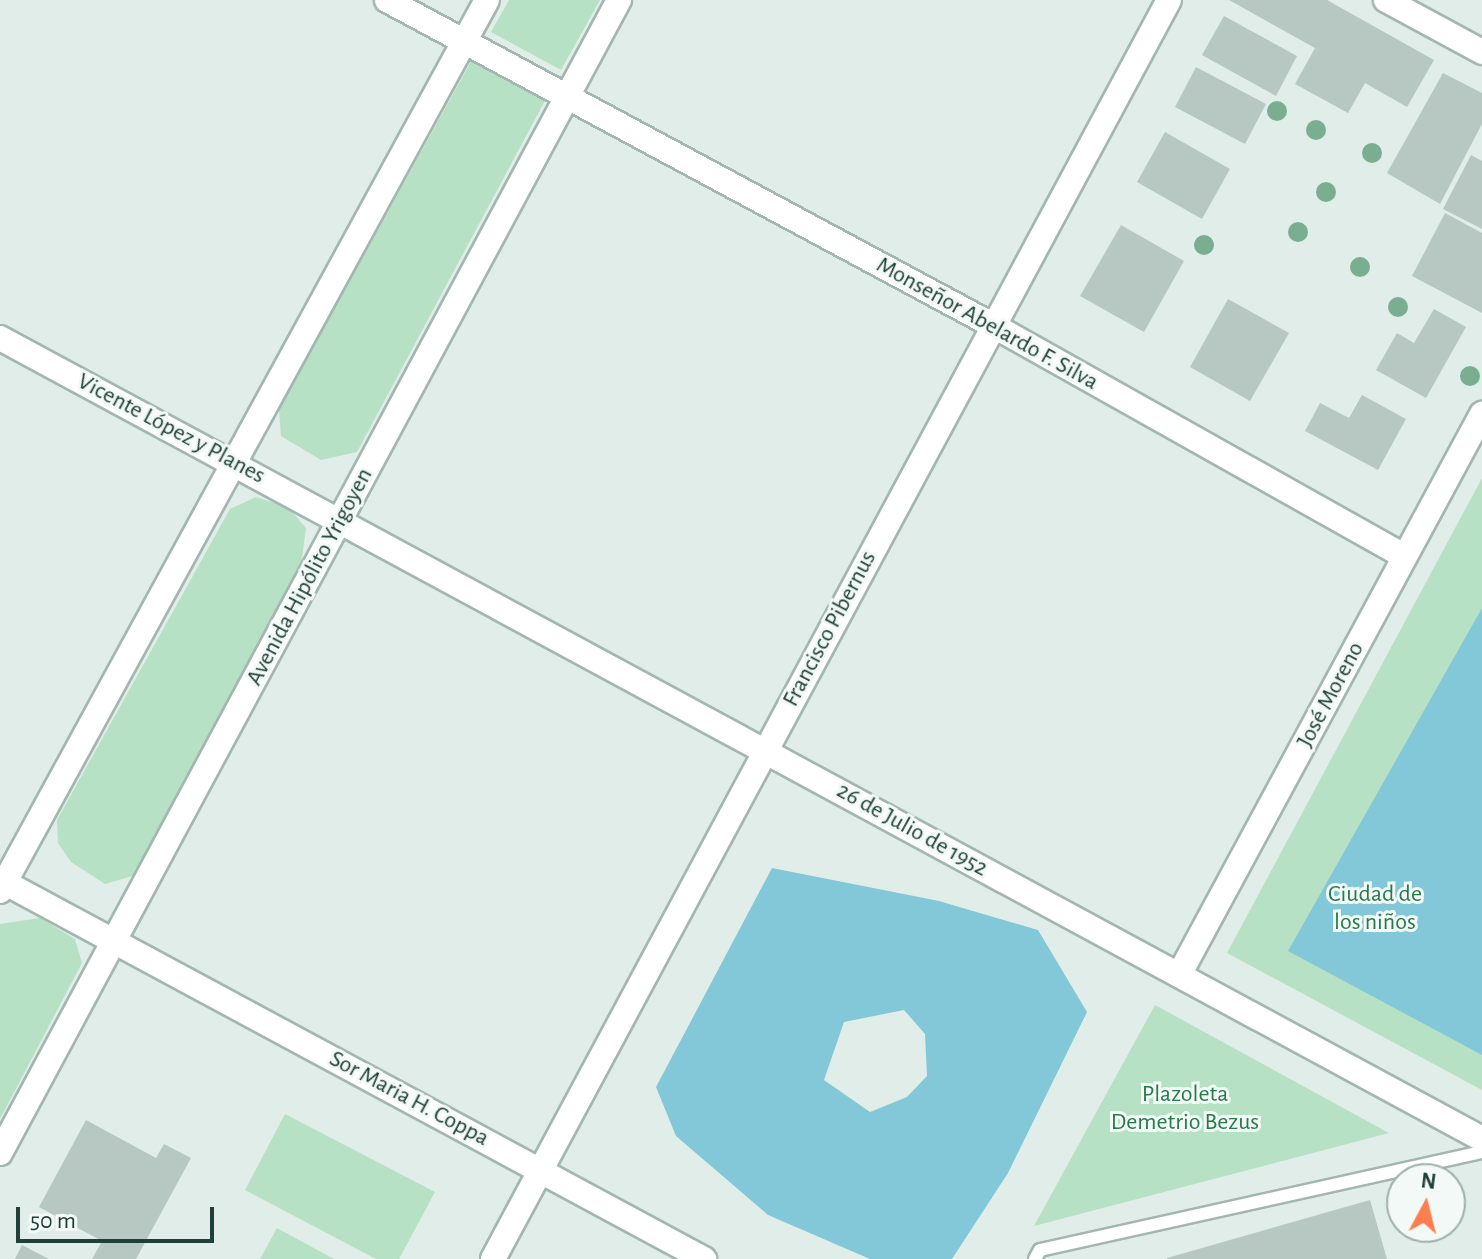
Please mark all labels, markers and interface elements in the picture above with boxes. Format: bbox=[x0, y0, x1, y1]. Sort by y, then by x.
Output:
street label: Monseñor Abelardo F. Silva bbox=[871, 251, 1103, 397]
street label: Vicente López y Planes bbox=[72, 367, 270, 491]
street label: Avenida Hipólito Yrigoyen bbox=[240, 463, 380, 691]
street label: Francisco Pibernus bbox=[777, 546, 883, 712]
street label: José Moreno bbox=[1291, 637, 1371, 753]
street label: 26 de Julio de 1952 bbox=[831, 777, 993, 883]
park label: Ciudad de los niños bbox=[1328, 881, 1422, 937]
street label: Sor Maria H. Coppa bbox=[324, 1045, 494, 1153]
park label: Plazoleta Demetrio Bezus bbox=[1111, 1081, 1259, 1137]
north arrow bbox=[1386, 1163, 1466, 1243]
text: N bbox=[1420, 1169, 1438, 1193]
scale bar bbox=[20, 1191, 218, 1241]
text: 50 m bbox=[30, 1209, 76, 1233]

